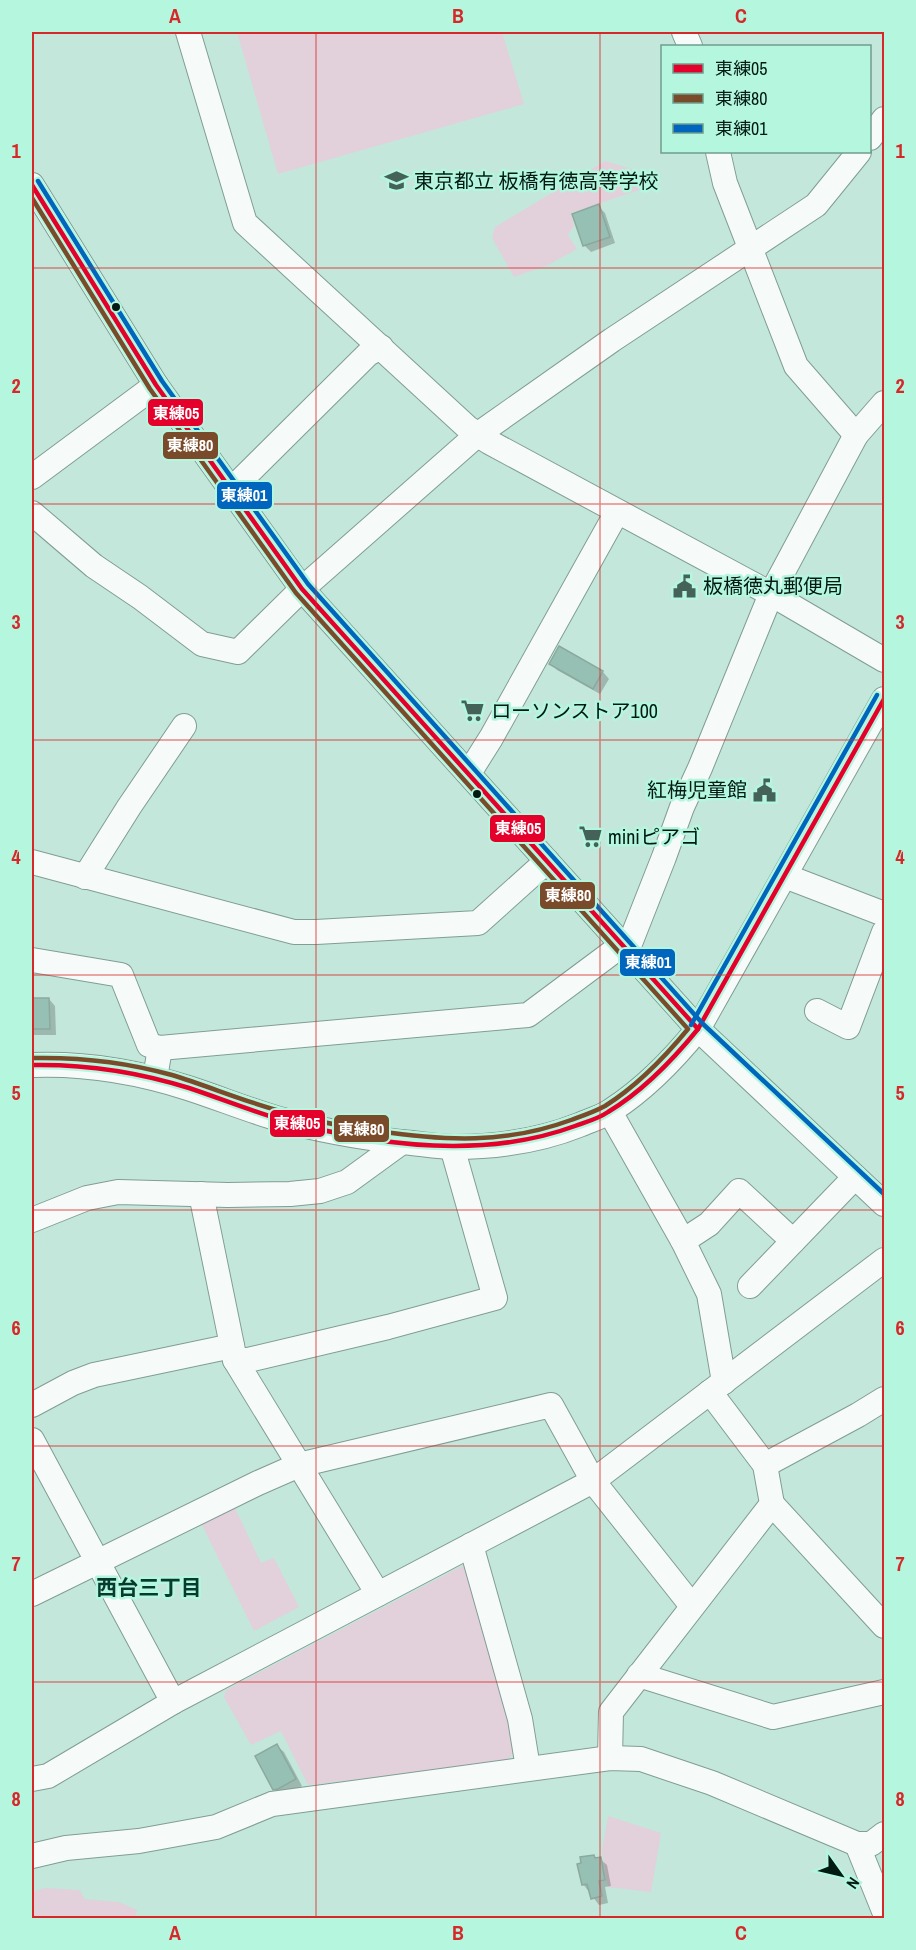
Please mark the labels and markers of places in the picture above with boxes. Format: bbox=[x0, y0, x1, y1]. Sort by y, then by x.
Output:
place label: 東京都立 板橋有徳高等学校 bbox=[414, 167, 659, 194]
school or university icon: 東京都立 板橋有徳高等学校 bbox=[383, 168, 409, 194]
unlabelled marker bbox=[110, 301, 122, 313]
place label: 板橋徳丸郵便局 bbox=[703, 572, 843, 599]
public building icon: 板橋徳丸郵便局 bbox=[672, 573, 698, 599]
place label: ローソンストア100 bbox=[491, 697, 658, 724]
supermarket icon: ローソンストア100 bbox=[460, 698, 486, 724]
place label: 紅梅児童館 bbox=[647, 776, 747, 803]
public building icon: 紅梅児童館 bbox=[752, 777, 778, 803]
unlabelled marker bbox=[471, 788, 483, 800]
place label: miniピアゴ bbox=[608, 823, 700, 850]
supermarket icon: miniピアゴ bbox=[577, 824, 603, 850]

